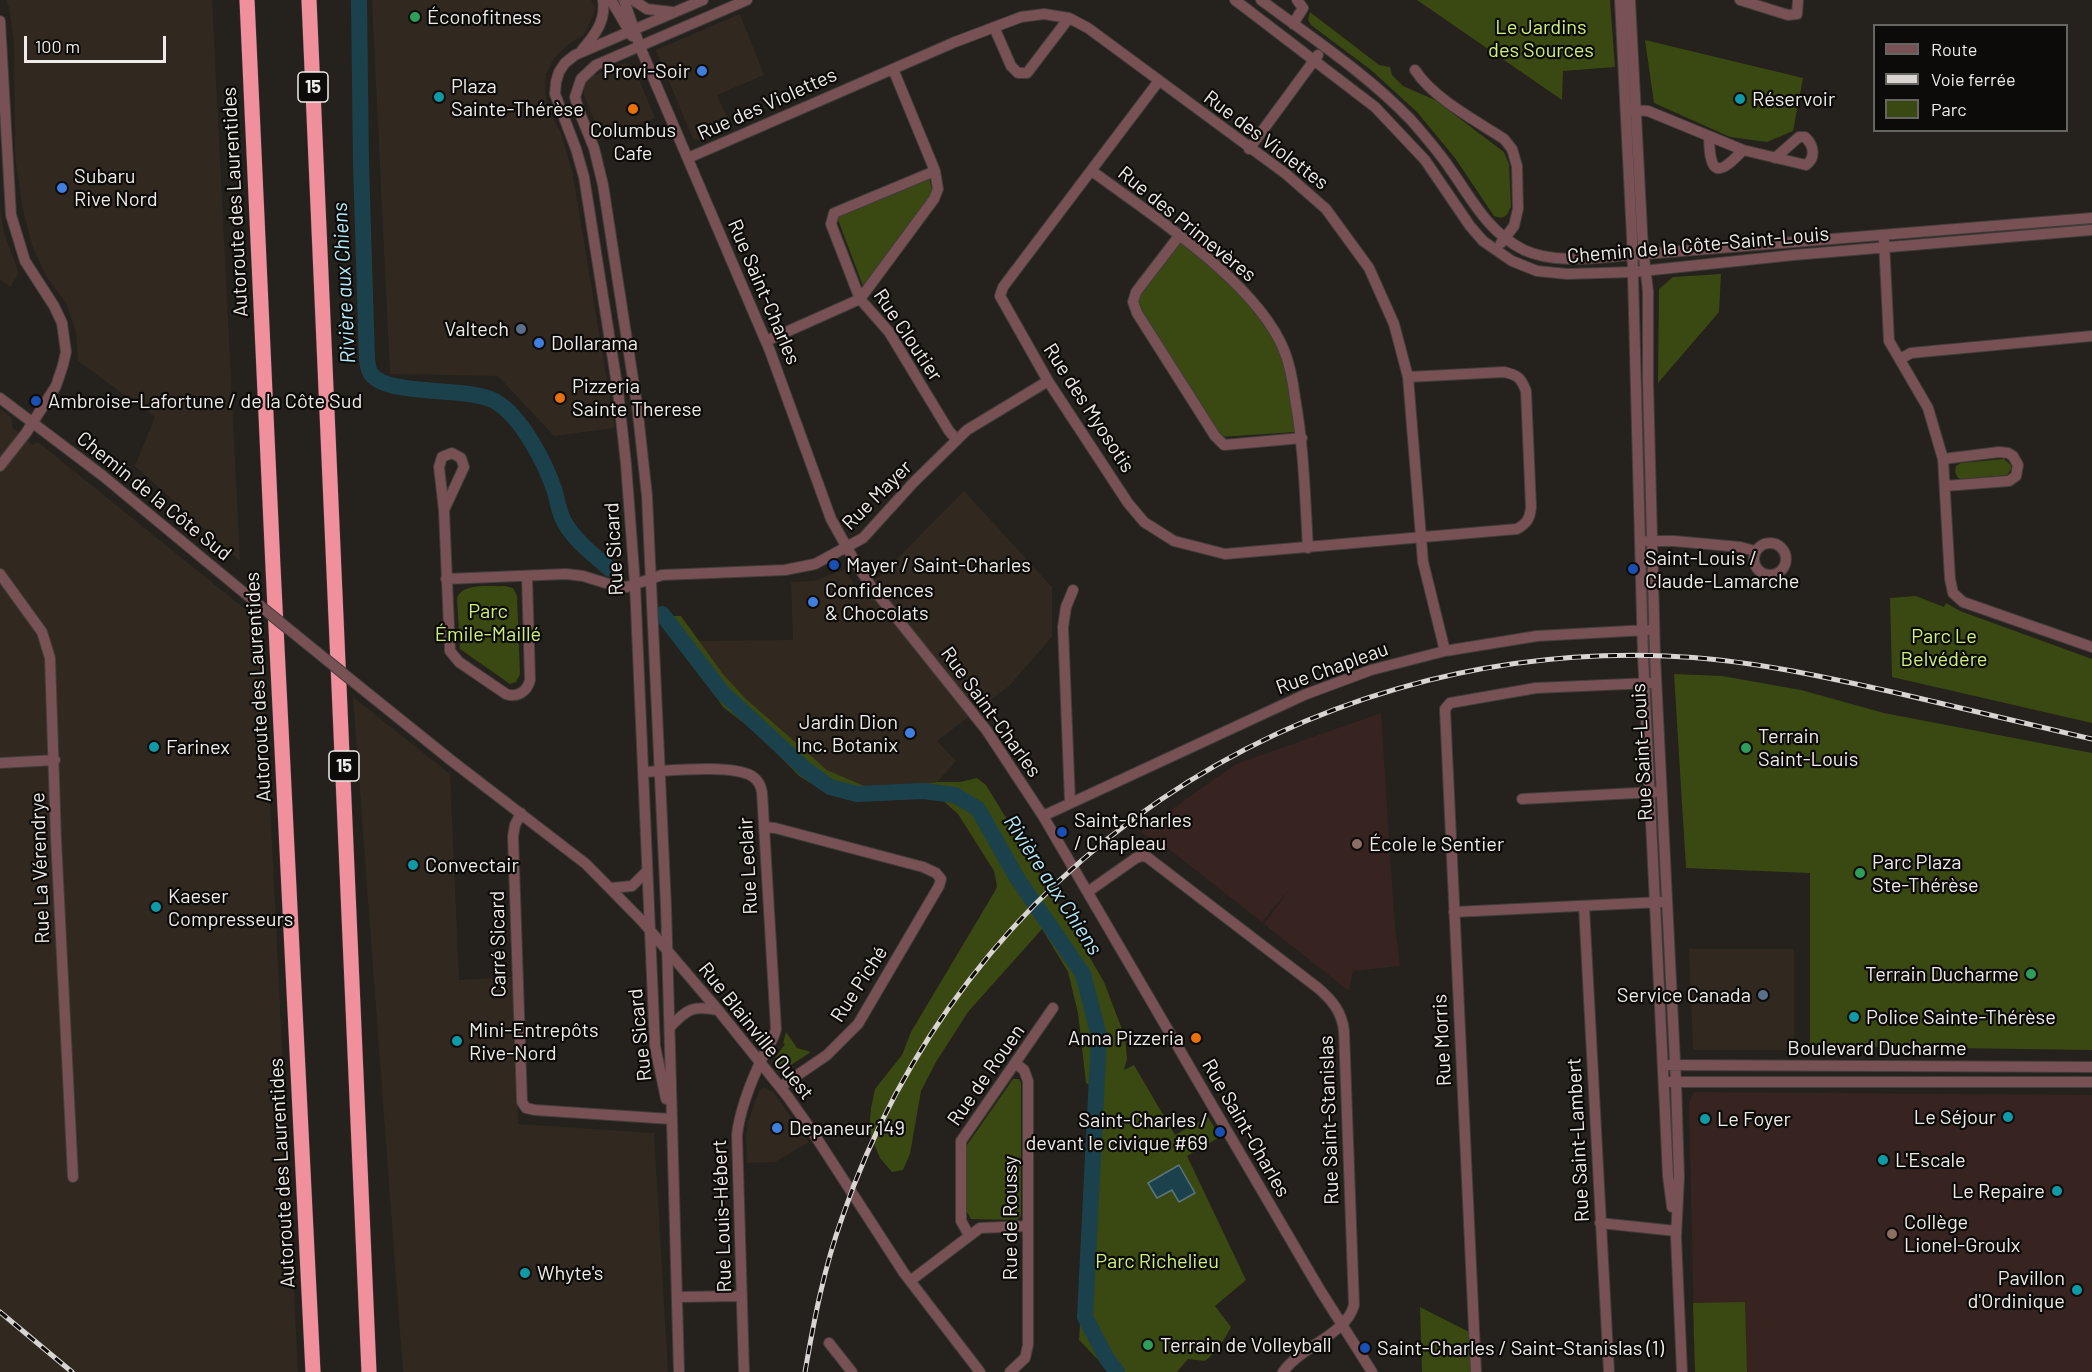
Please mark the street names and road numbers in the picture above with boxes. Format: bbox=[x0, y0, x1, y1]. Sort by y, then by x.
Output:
street label: Rue des Violettes bbox=[694, 63, 840, 145]
road number: 15 bbox=[298, 72, 328, 102]
street label: Rue des Violettes bbox=[1199, 85, 1333, 195]
street label: Autoroute des Laurentides bbox=[217, 86, 253, 318]
street label: Rue des Primevères bbox=[1113, 161, 1261, 287]
street label: Rue Saint-Charles bbox=[723, 216, 805, 368]
street label: Chemin de la Côte-Saint-Louis bbox=[1566, 222, 1830, 268]
street label: Rue Cloutier bbox=[868, 284, 948, 386]
street label: Rue des Myosotis bbox=[1038, 339, 1140, 477]
street label: Chemin de la Côte Sud bbox=[72, 426, 236, 566]
street label: Rue Mayer bbox=[837, 455, 917, 535]
street label: Rue Sicard bbox=[600, 502, 628, 596]
street label: Autoroute des Laurentides bbox=[240, 571, 276, 803]
street label: Rue Chapleau bbox=[1273, 637, 1391, 699]
street label: Rue Saint-Charles bbox=[936, 642, 1046, 782]
street label: Rue Saint-Louis bbox=[1626, 683, 1658, 821]
road number: 15 bbox=[329, 751, 359, 781]
street label: Rue La Vérendrye bbox=[25, 792, 55, 944]
street label: Rue Leclair bbox=[733, 817, 763, 915]
street label: Carré Sicard bbox=[485, 890, 511, 998]
street label: Rue Piché bbox=[825, 941, 893, 1027]
street label: Rue Blainville Ouest bbox=[693, 958, 819, 1104]
street label: Rue Sicard bbox=[623, 987, 657, 1083]
street label: Rue Morris bbox=[1428, 993, 1456, 1087]
street label: Rue de Rouen bbox=[942, 1020, 1030, 1130]
street label: Rue Saint-Stanislas bbox=[1314, 1035, 1344, 1205]
street label: Boulevard Ducharme bbox=[1787, 1036, 1967, 1060]
street label: Rue Saint-Charles bbox=[1197, 1055, 1295, 1201]
street label: Autoroute des Laurentides bbox=[264, 1057, 300, 1289]
street label: Rue Saint-Lambert bbox=[1562, 1057, 1594, 1223]
street label: Rue Louis-Hébert bbox=[707, 1139, 737, 1293]
street label: Rue de Roussy bbox=[998, 1156, 1022, 1280]

